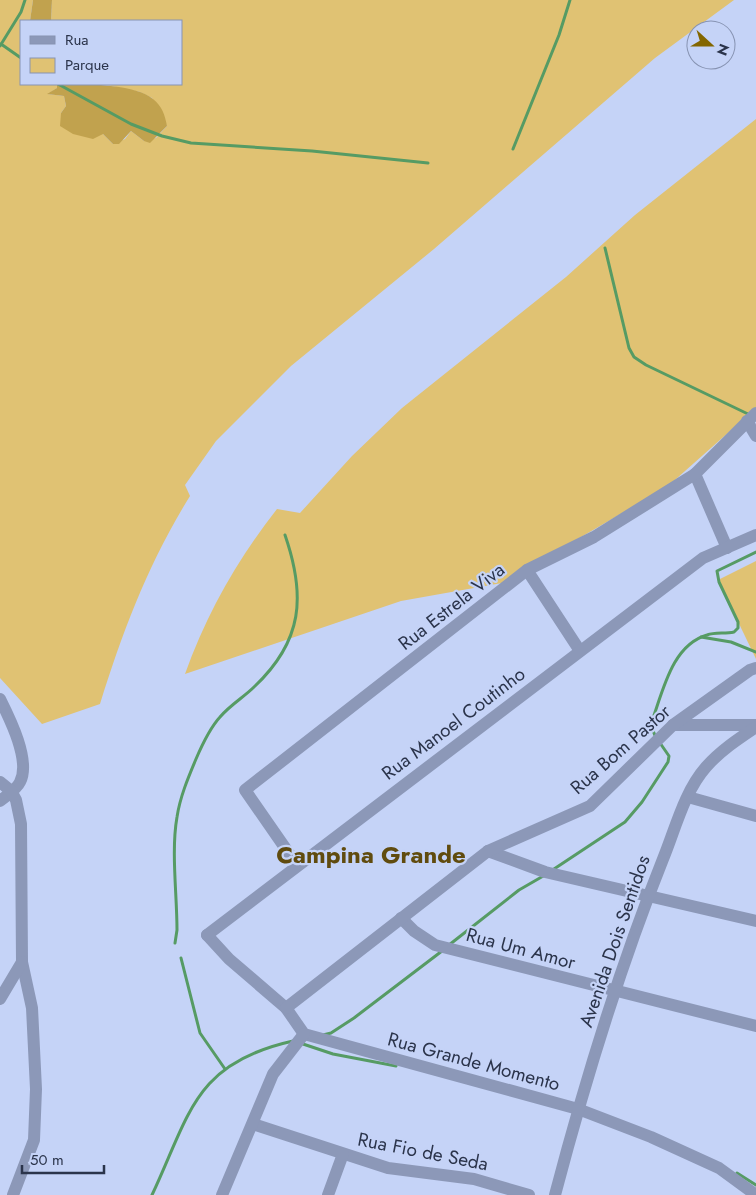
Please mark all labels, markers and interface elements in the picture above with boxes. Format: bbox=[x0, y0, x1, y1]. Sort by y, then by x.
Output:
legend bbox=[20, 20, 182, 85]
north arrow bbox=[686, 20, 736, 70]
text: Rua bbox=[65, 29, 89, 51]
text: N bbox=[712, 41, 734, 58]
text: Parque bbox=[65, 54, 109, 76]
street label: Rua Estrela Viva bbox=[392, 556, 510, 657]
street label: Rua Manoel Coutinho bbox=[376, 660, 531, 786]
street label: Rua Bom Pastor bbox=[564, 698, 677, 801]
district label: Campina Grande bbox=[276, 837, 466, 872]
street label: Avenida Dois Sentidos bbox=[572, 851, 657, 1031]
street label: Rua Um Amor bbox=[463, 921, 579, 976]
street label: Rua Grande Momento bbox=[385, 1025, 563, 1097]
street label: Rua Fio de Seda bbox=[355, 1126, 490, 1177]
scale bar bbox=[22, 1142, 105, 1174]
text: 50 m bbox=[30, 1149, 64, 1171]

